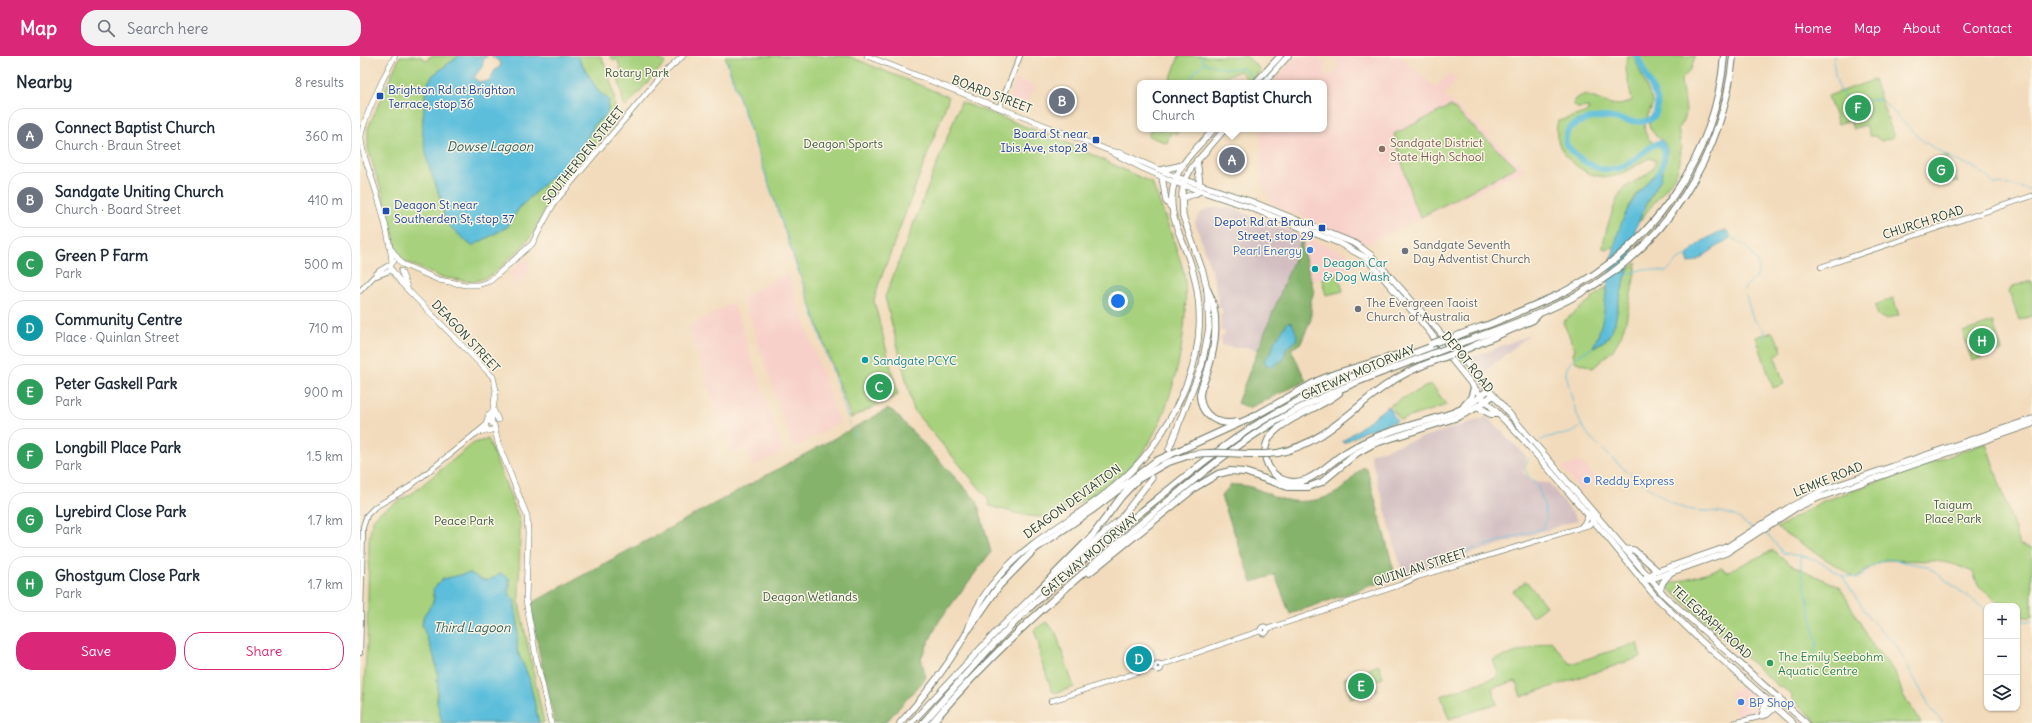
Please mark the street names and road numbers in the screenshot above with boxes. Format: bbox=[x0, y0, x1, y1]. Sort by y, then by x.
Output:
street label: BOARD STREET bbox=[950, 72, 1034, 116]
street label: SOUTHERDEN STREET bbox=[539, 103, 627, 207]
street label: CHURCH ROAD bbox=[1880, 202, 1966, 242]
street label: DEAGON STREET bbox=[429, 297, 503, 375]
street label: DEPOT ROAD bbox=[1439, 329, 1497, 395]
street label: GATEWAY MOTORWAY bbox=[1299, 341, 1418, 403]
street label: LEMKE ROAD bbox=[1791, 458, 1865, 500]
street label: DEAGON DEVIATION bbox=[1020, 461, 1124, 541]
street label: GATEWAY MOTORWAY bbox=[1037, 510, 1141, 600]
street label: QUINLAN STREET bbox=[1372, 545, 1468, 589]
street label: TELEGRAPH ROAD bbox=[1669, 582, 1755, 662]

